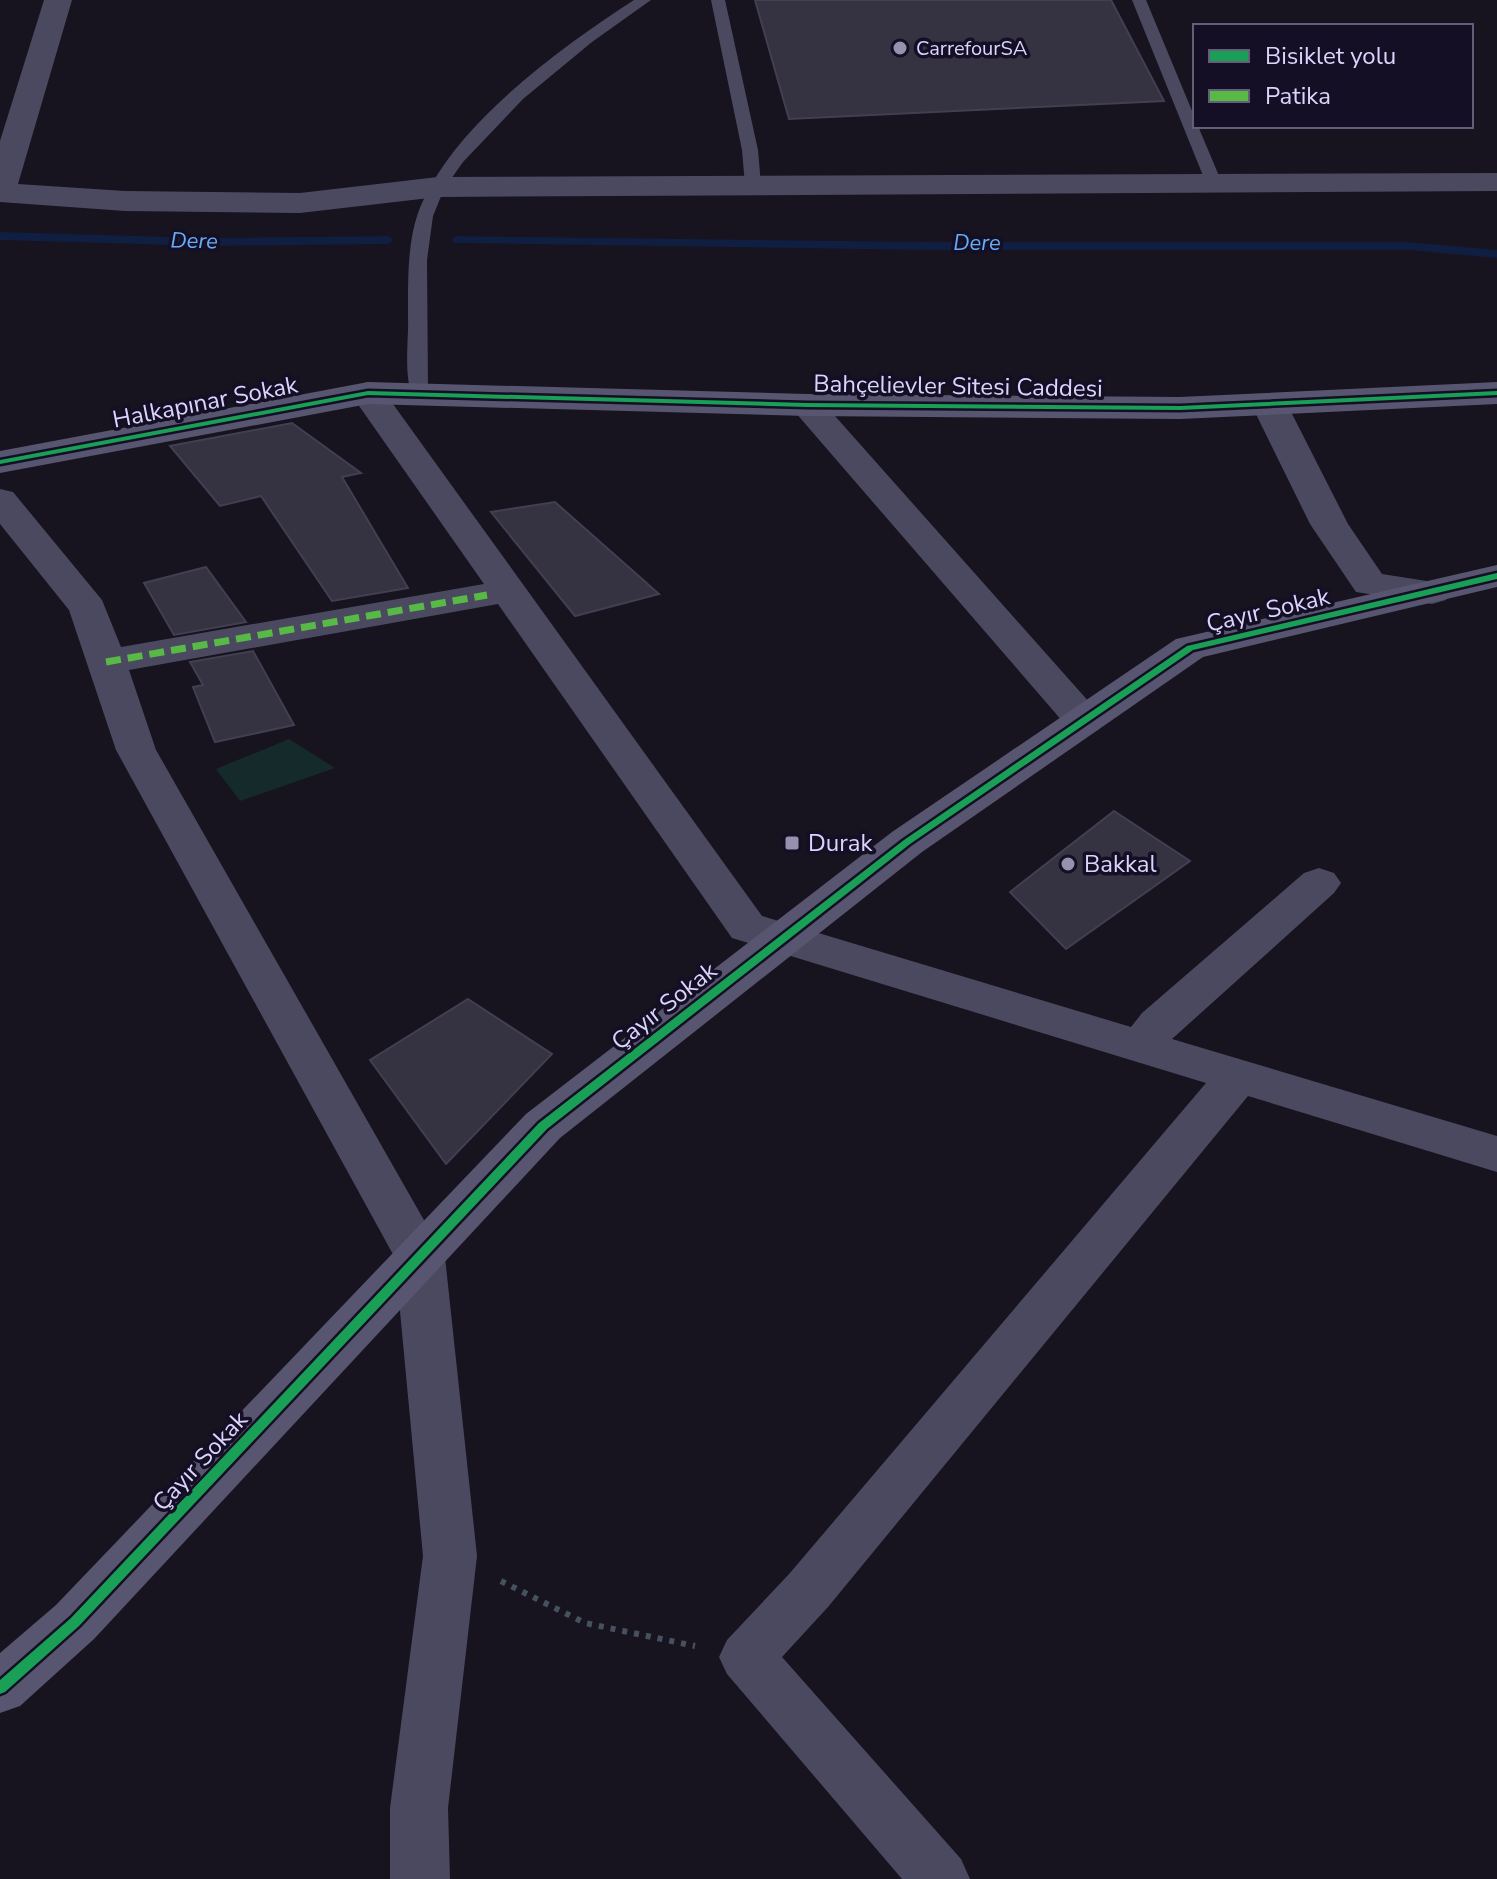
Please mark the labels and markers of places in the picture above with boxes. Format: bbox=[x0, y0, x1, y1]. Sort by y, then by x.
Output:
place label: CarrefourSA bbox=[916, 35, 1028, 62]
marker: CarrefourSA bbox=[891, 39, 909, 57]
place label: Durak bbox=[808, 827, 873, 859]
marker: Durak bbox=[783, 834, 801, 852]
place label: Bakkal bbox=[1084, 848, 1157, 880]
marker: Bakkal bbox=[1059, 855, 1077, 873]

